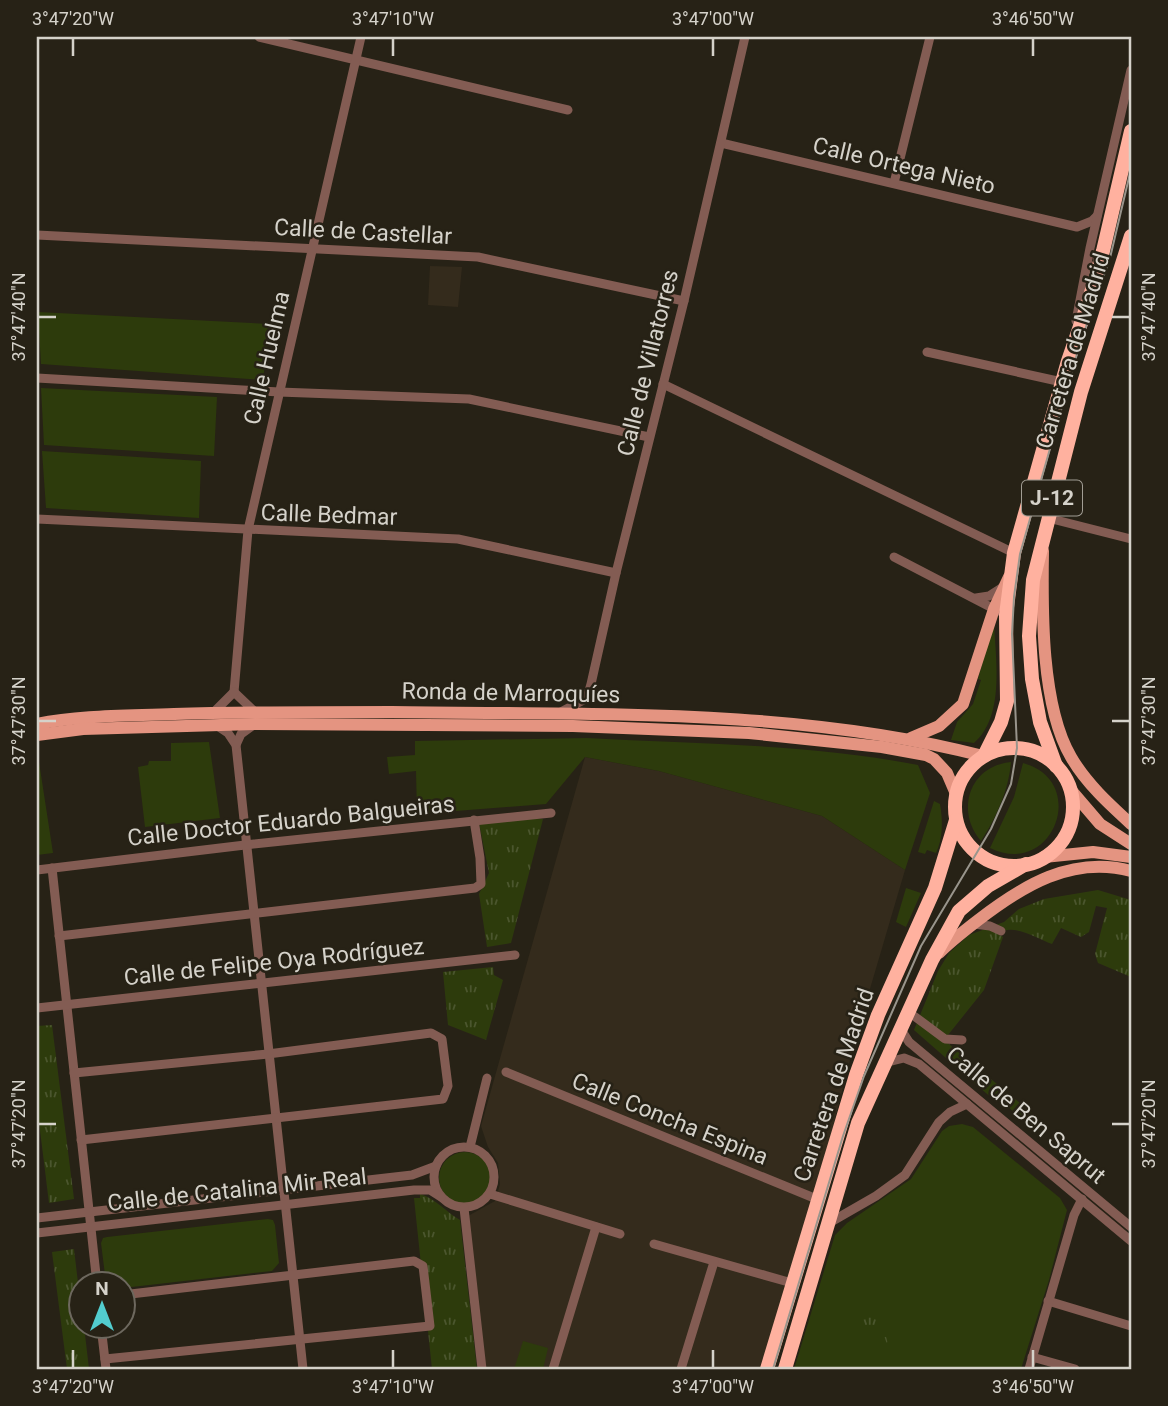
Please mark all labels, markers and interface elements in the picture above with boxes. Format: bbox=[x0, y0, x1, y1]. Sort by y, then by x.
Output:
text: 3°47'20"W bbox=[32, 8, 114, 29]
text: 3°47'10"W bbox=[352, 8, 434, 29]
text: 3°47'00"W bbox=[672, 8, 754, 29]
text: 3°46'50"W bbox=[992, 8, 1074, 29]
street label: Calle Ortega Nieto bbox=[810, 132, 998, 200]
street label: Calle de Castellar bbox=[273, 214, 453, 250]
street label: Carretera de Madrid bbox=[1030, 250, 1116, 452]
street label: Calle de Villatorres bbox=[612, 267, 684, 459]
text: 37°47'40"N bbox=[8, 272, 29, 362]
text: 37°47'40"N bbox=[1138, 272, 1159, 362]
street label: Calle Huelma bbox=[239, 289, 295, 427]
road number: J-12 bbox=[1022, 480, 1082, 516]
street label: Calle Bedmar bbox=[260, 499, 398, 531]
text: 37°47'30"N bbox=[8, 676, 29, 766]
text: 37°47'30"N bbox=[1138, 676, 1159, 766]
street label: Ronda de Marroquíes bbox=[401, 678, 621, 708]
street label: Calle Doctor Eduardo Balgueiras bbox=[126, 790, 456, 852]
street label: Calle de Felipe Oya Rodríguez bbox=[123, 933, 425, 991]
street label: Carretera de Madrid bbox=[788, 985, 880, 1185]
street label: Calle de Ben Saprut bbox=[941, 1041, 1111, 1189]
street label: Calle Concha Espina bbox=[568, 1067, 772, 1171]
text: 37°47'20"N bbox=[8, 1079, 29, 1169]
text: 37°47'20"N bbox=[1138, 1079, 1159, 1169]
street label: Calle de Catalina Mir Real bbox=[106, 1163, 368, 1217]
north arrow bbox=[66, 1270, 136, 1340]
text: N bbox=[95, 1277, 109, 1300]
text: 3°47'20"W bbox=[32, 1376, 114, 1397]
text: 3°47'10"W bbox=[352, 1376, 434, 1397]
text: 3°47'00"W bbox=[672, 1376, 754, 1397]
text: 3°46'50"W bbox=[992, 1376, 1074, 1397]

